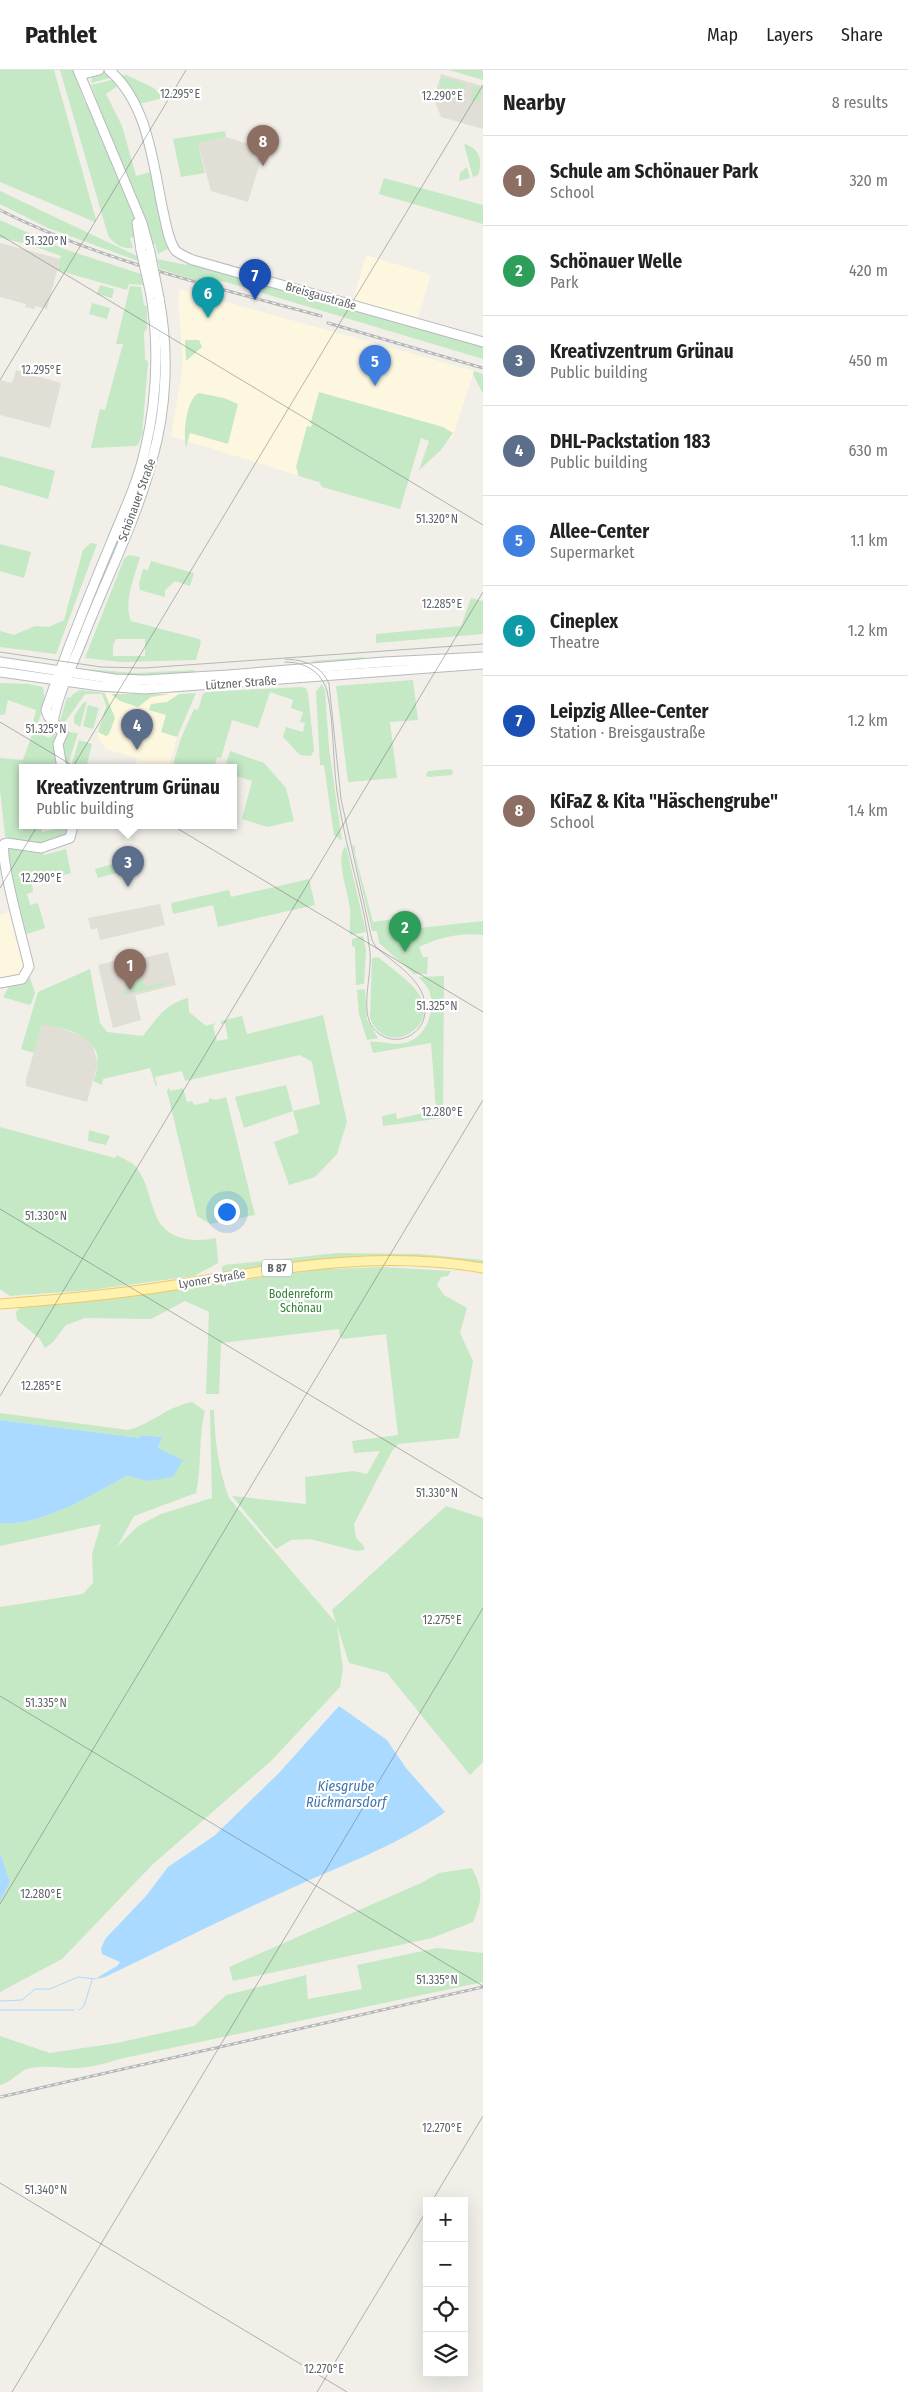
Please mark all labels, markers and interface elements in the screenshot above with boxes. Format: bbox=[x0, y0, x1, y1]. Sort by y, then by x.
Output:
text: Pathlet bbox=[25, 21, 97, 49]
text: Map bbox=[707, 24, 738, 46]
text: Layers bbox=[766, 24, 813, 46]
text: Share bbox=[841, 24, 883, 46]
text: 12.295°E bbox=[160, 87, 200, 101]
text: 12.290°E bbox=[421, 89, 463, 103]
text: Nearby bbox=[503, 90, 565, 116]
text: 8 results bbox=[832, 93, 888, 112]
pin: 8 bbox=[247, 125, 279, 166]
text: Schule am Schönauer Park bbox=[550, 160, 758, 183]
text: 1 bbox=[516, 171, 522, 190]
text: 320 m bbox=[849, 171, 888, 190]
text: School bbox=[550, 183, 594, 202]
text: 51.320°N bbox=[25, 234, 67, 248]
text: Schönauer Welle bbox=[550, 250, 682, 273]
pin: 7 bbox=[239, 259, 271, 300]
text: 2 bbox=[515, 261, 523, 280]
text: 420 m bbox=[849, 261, 888, 280]
text: Park bbox=[550, 273, 578, 292]
pin: 6 bbox=[192, 277, 224, 318]
street label: Breisgaustraße bbox=[284, 279, 358, 313]
text: Kreativzentrum Grünau bbox=[550, 340, 734, 363]
pin: 5 bbox=[359, 345, 391, 386]
text: 3 bbox=[515, 351, 523, 370]
text: 450 m bbox=[849, 351, 888, 370]
text: 12.295°E bbox=[21, 363, 61, 377]
text: Public building bbox=[550, 363, 647, 382]
text: DHL-Packstation 183 bbox=[550, 430, 711, 453]
text: 4 bbox=[515, 441, 523, 460]
text: 630 m bbox=[849, 441, 888, 460]
text: Public building bbox=[550, 453, 647, 472]
street label: Schönauer Straße bbox=[116, 457, 158, 543]
text: 51.320°N bbox=[416, 512, 458, 526]
text: Allee-Center bbox=[550, 520, 649, 543]
text: 5 bbox=[515, 531, 523, 550]
text: 1.1 km bbox=[850, 531, 888, 550]
text: Supermarket bbox=[550, 543, 634, 562]
text: 12.285°E bbox=[422, 597, 463, 611]
text: Cineplex bbox=[550, 610, 618, 633]
text: 6 bbox=[515, 621, 523, 640]
text: 1.2 km bbox=[848, 621, 888, 640]
text: Theatre bbox=[550, 633, 600, 652]
street label: Lützner Straße bbox=[205, 674, 277, 692]
text: Leipzig Allee-Center bbox=[550, 700, 709, 723]
pin: 4 bbox=[121, 709, 153, 750]
text: 7 bbox=[516, 711, 522, 730]
text: 1.2 km bbox=[848, 711, 888, 730]
text: 51.325°N bbox=[25, 722, 67, 736]
text: Station · Breisgaustraße bbox=[550, 723, 705, 742]
popup bbox=[19, 764, 237, 829]
text: Kreativzentrum Grünau bbox=[36, 776, 220, 799]
text: KiFaZ & Kita "Häschengrube" bbox=[550, 790, 778, 813]
text: Public building bbox=[36, 799, 134, 818]
text: 8 bbox=[515, 801, 523, 820]
text: 1.4 km bbox=[848, 801, 888, 820]
text: School bbox=[550, 813, 594, 832]
pin: 3 bbox=[112, 846, 144, 887]
text: 12.290°E bbox=[20, 871, 62, 885]
pin: 2 bbox=[389, 911, 421, 952]
pin: 1 bbox=[114, 949, 146, 990]
text: 51.325°N bbox=[416, 999, 458, 1013]
text: 12.280°E bbox=[421, 1105, 463, 1119]
your location bbox=[214, 1199, 240, 1225]
text: 51.330°N bbox=[25, 1209, 67, 1223]
road number: B 87 bbox=[262, 1260, 292, 1276]
street label: Lyoner Straße bbox=[178, 1267, 246, 1291]
park label: Bodenreform Schönau bbox=[269, 1287, 333, 1315]
text: 12.285°E bbox=[21, 1379, 62, 1393]
text: 51.330°N bbox=[416, 1486, 458, 1500]
text: 12.275°E bbox=[422, 1613, 462, 1627]
text: 51.335°N bbox=[25, 1696, 67, 1710]
water label: Kiesgrube Rückmarsdorf bbox=[306, 1778, 388, 1811]
text: 12.280°E bbox=[20, 1887, 62, 1901]
text: 51.335°N bbox=[416, 1973, 458, 1987]
text: 12.270°E bbox=[422, 2121, 462, 2135]
text: 51.340°N bbox=[25, 2183, 67, 2197]
map controls bbox=[423, 2197, 468, 2377]
button: + bbox=[423, 2197, 468, 2242]
button: − bbox=[423, 2242, 468, 2287]
button: locate bbox=[423, 2287, 468, 2332]
button: layers bbox=[423, 2332, 468, 2377]
text: 12.270°E bbox=[304, 2362, 344, 2376]

